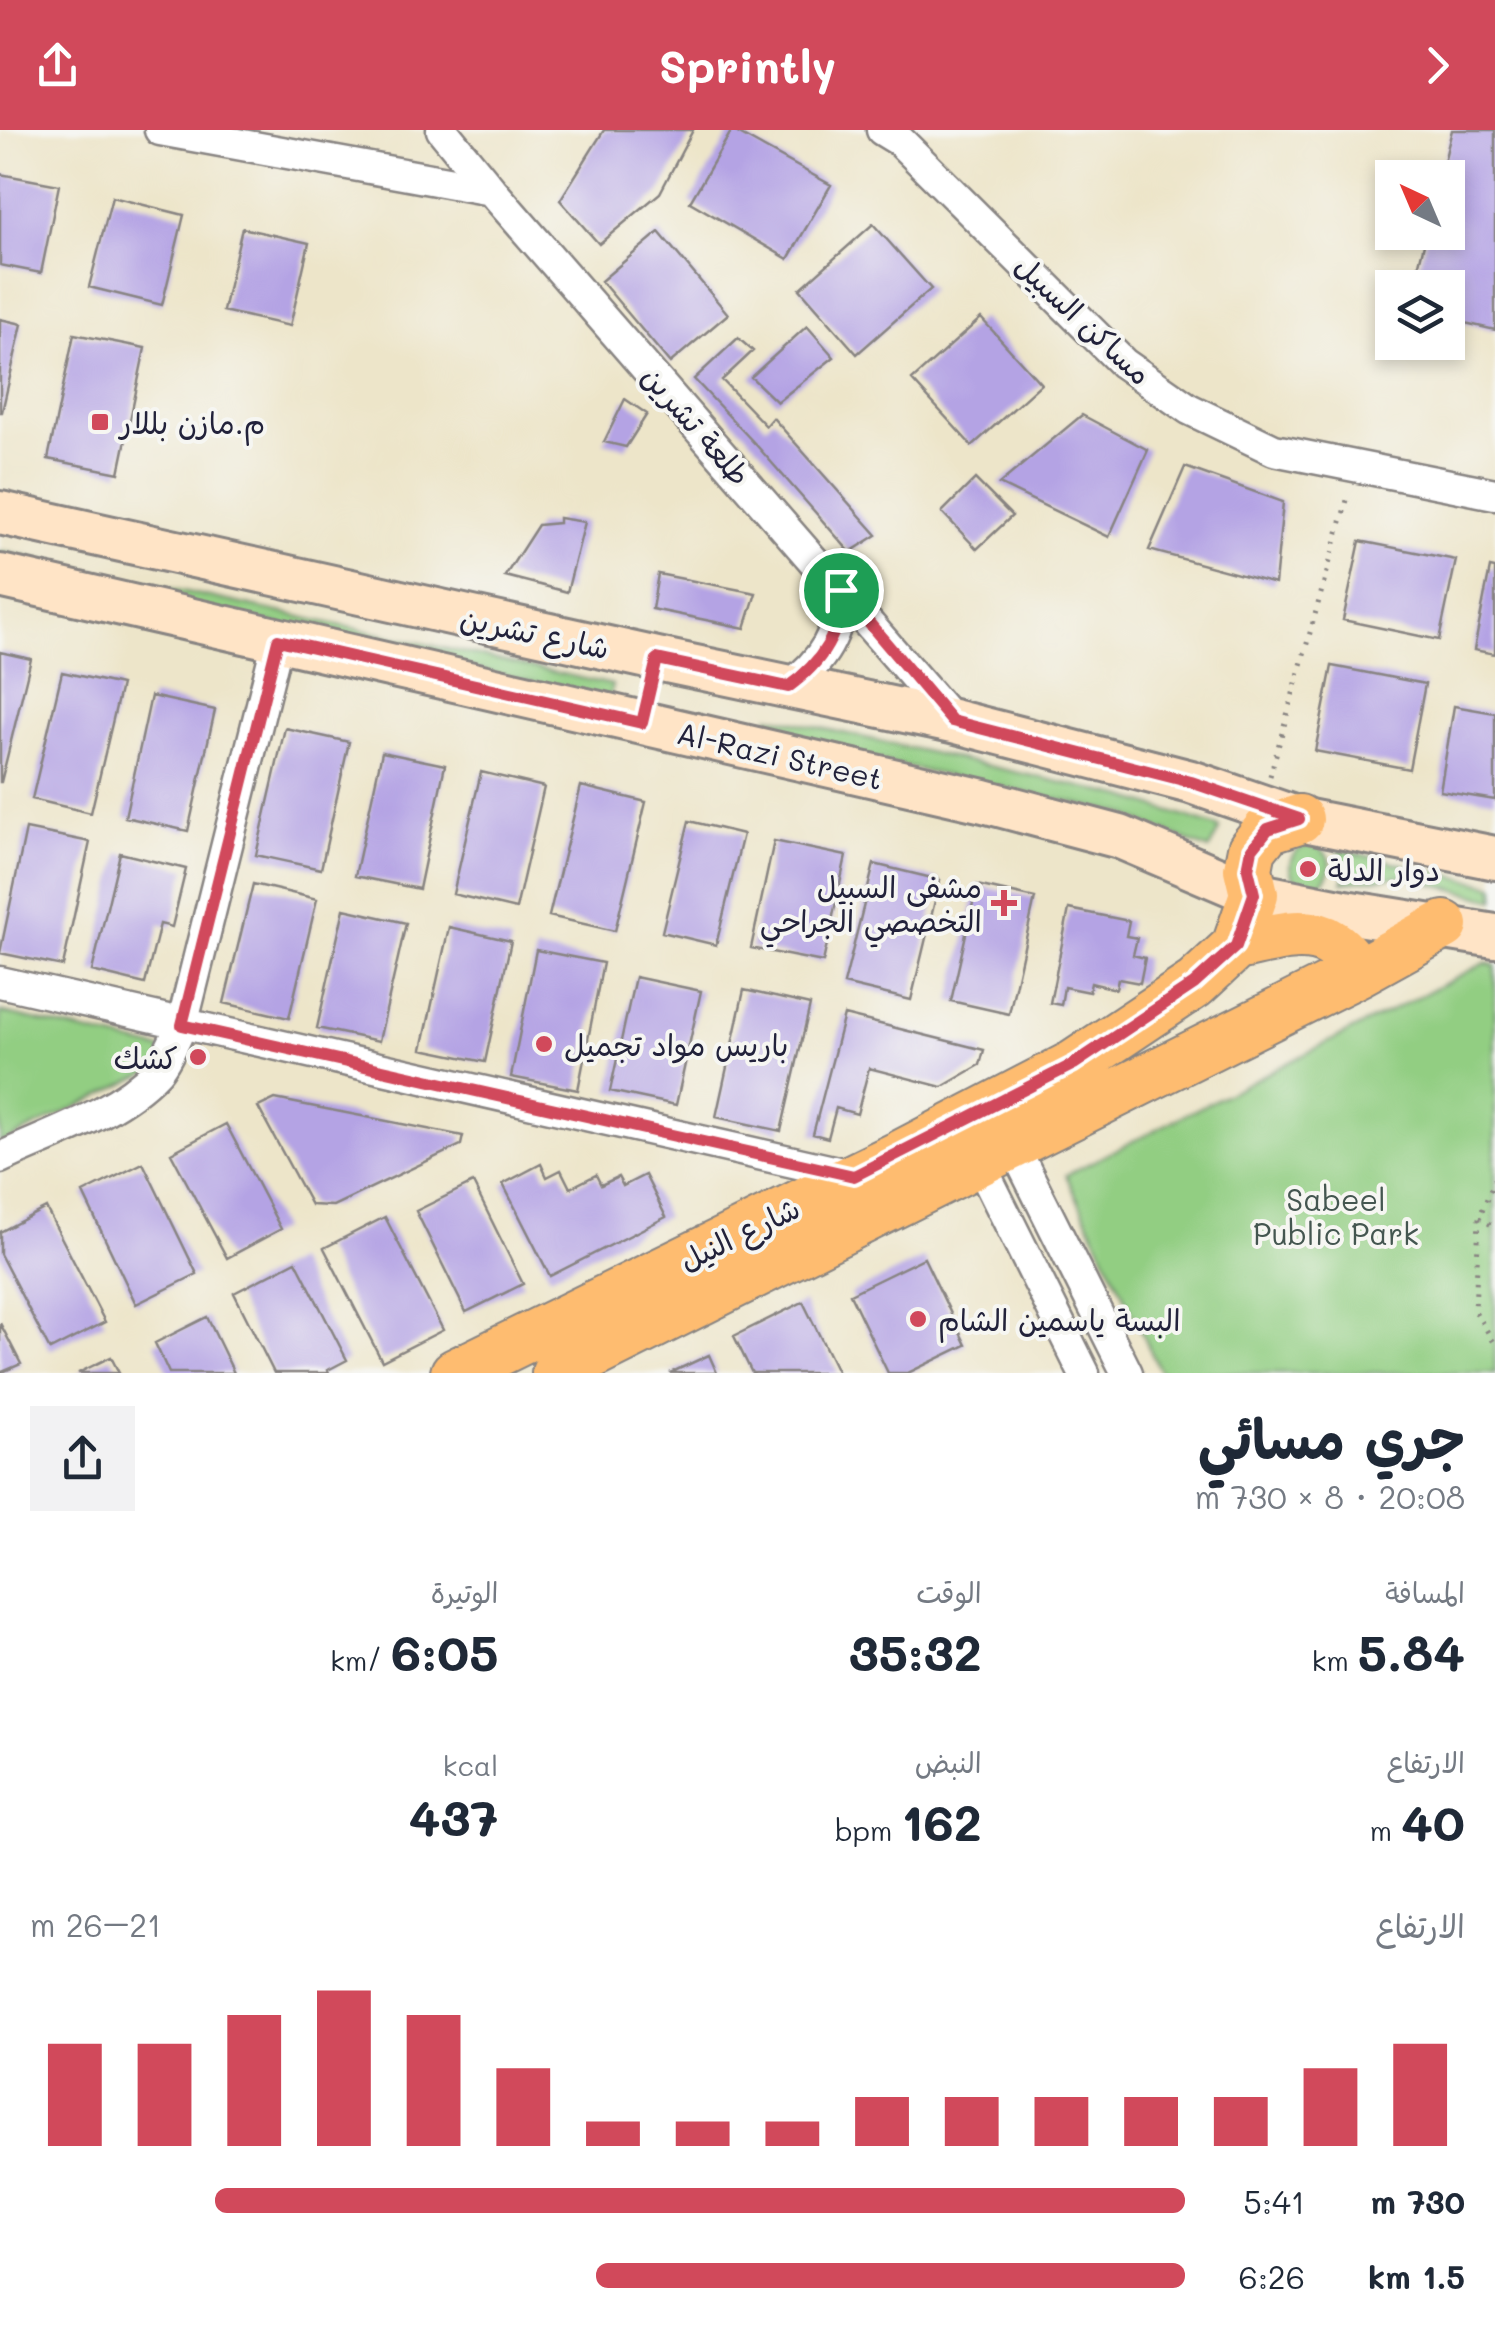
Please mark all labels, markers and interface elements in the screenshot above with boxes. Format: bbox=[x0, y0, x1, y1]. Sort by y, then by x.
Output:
text: Sprintly bbox=[659, 36, 836, 94]
icon: share bbox=[30, 38, 85, 93]
icon: forward bbox=[1410, 38, 1465, 93]
north arrow bbox=[1375, 160, 1465, 250]
map controls bbox=[1375, 160, 1465, 360]
street label: مساكن السبيل bbox=[1007, 245, 1161, 393]
button: layers bbox=[1375, 270, 1465, 360]
street label: طلعة تشرين bbox=[634, 357, 760, 493]
place label: م.مازن بللار bbox=[117, 402, 265, 446]
marker: م.مازن بللار bbox=[89, 411, 111, 433]
pin bbox=[799, 548, 884, 633]
icon: arrive bbox=[814, 563, 869, 618]
street label: شارع تشرين bbox=[456, 597, 613, 670]
street label: Al-Razi Street bbox=[673, 712, 887, 798]
place label: دوار الدلة bbox=[1328, 849, 1440, 889]
marker: دوار الدلة bbox=[1297, 858, 1319, 880]
place label: مشفى السبيل التخصصي الجراحي bbox=[760, 866, 982, 948]
marker: مشفى السبيل التخصصي الجراحي bbox=[991, 890, 1017, 916]
place label: باريس مواد تجميل bbox=[564, 1024, 788, 1064]
marker: باريس مواد تجميل bbox=[533, 1033, 555, 1055]
place label: كشك bbox=[114, 1037, 178, 1077]
marker: كشك bbox=[187, 1046, 209, 1068]
park label: Sabeel Public Park bbox=[1253, 1179, 1419, 1253]
street label: شارع النيل bbox=[672, 1187, 807, 1282]
place label: البسة ياسمين الشام bbox=[938, 1299, 1181, 1343]
marker: البسة ياسمين الشام bbox=[907, 1308, 929, 1330]
text: جري مسائي bbox=[1198, 1401, 1465, 1473]
button: share bbox=[30, 1406, 135, 1511]
text: 20:08 · 8 × 730 m bbox=[1195, 1475, 1465, 1517]
text: الوتيرة bbox=[431, 1574, 498, 1610]
text: الوقت bbox=[916, 1574, 982, 1610]
text: المسافة bbox=[1385, 1574, 1465, 1610]
text: 6:05 bbox=[391, 1618, 498, 1684]
text: 35:32 bbox=[849, 1618, 982, 1684]
text: 5.84 bbox=[1358, 1618, 1465, 1684]
text: /km bbox=[330, 1642, 391, 1678]
text: km bbox=[1312, 1642, 1358, 1678]
text: النبض bbox=[915, 1744, 982, 1780]
text: الارتفاع bbox=[1386, 1744, 1465, 1780]
text: kcal bbox=[443, 1747, 498, 1783]
text: 437 bbox=[409, 1783, 498, 1849]
text: 162 bbox=[901, 1788, 982, 1854]
text: 40 bbox=[1401, 1788, 1465, 1854]
text: bpm bbox=[835, 1812, 901, 1848]
text: m bbox=[1370, 1812, 1401, 1848]
text: 21–26 m bbox=[30, 1903, 161, 1945]
text: الارتفاع bbox=[1375, 1904, 1465, 1946]
text: 5:41 bbox=[1243, 2180, 1305, 2222]
text: 730 m bbox=[1370, 2180, 1465, 2222]
text: 6:26 bbox=[1239, 2255, 1305, 2297]
text: 1.5 km bbox=[1368, 2255, 1465, 2297]

